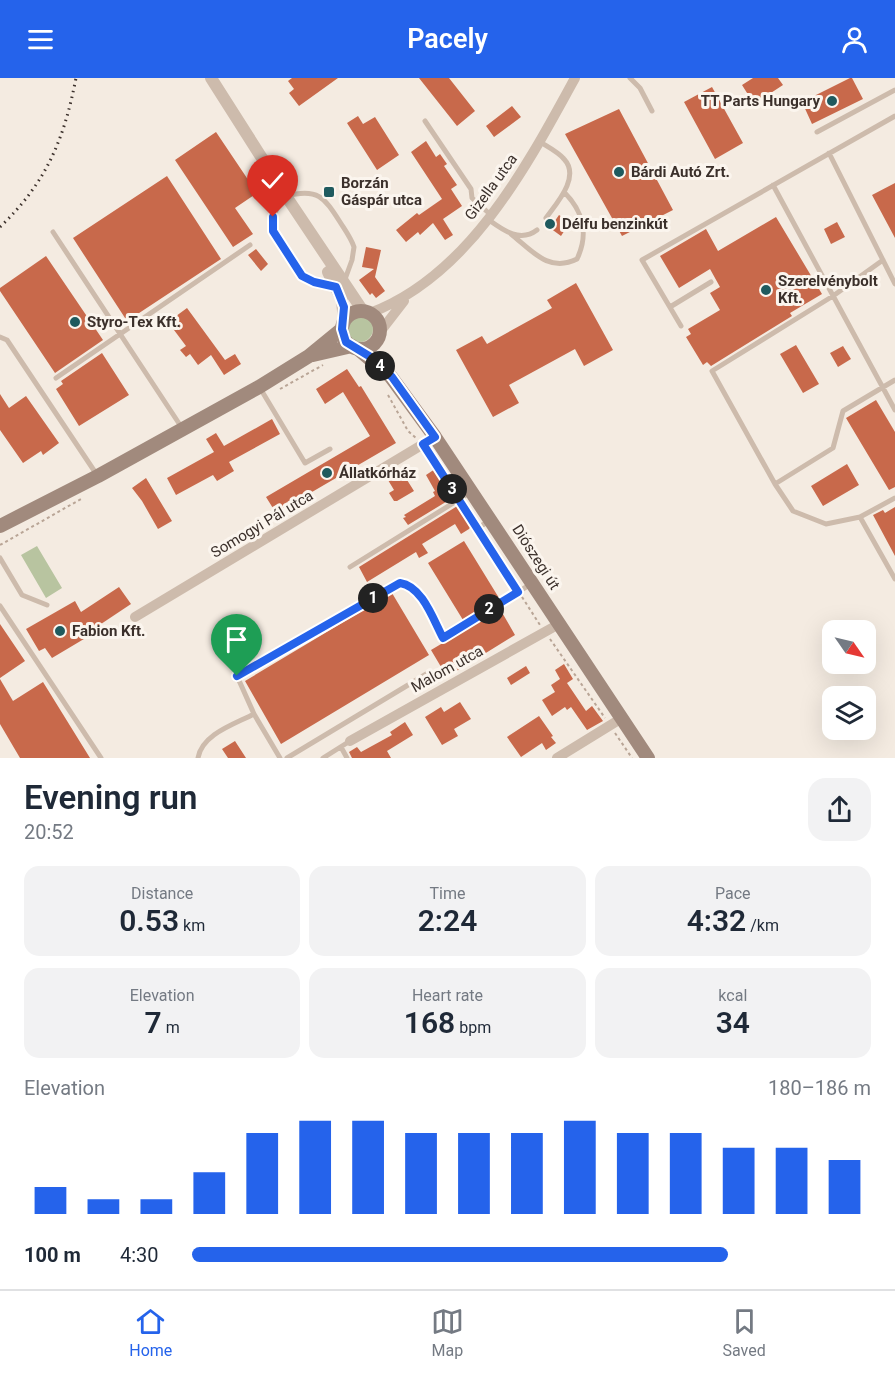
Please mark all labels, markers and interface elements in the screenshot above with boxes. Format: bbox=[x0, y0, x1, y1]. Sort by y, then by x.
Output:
icon: menu bbox=[24, 23, 57, 56]
text: Pacely bbox=[407, 23, 488, 55]
icon: person bbox=[838, 23, 871, 56]
place label: TT Parts Hungary bbox=[701, 92, 820, 110]
marker: TT Parts Hungary bbox=[825, 94, 839, 108]
street label: Gizella utca bbox=[461, 150, 521, 224]
pin bbox=[247, 155, 298, 217]
place label: Bárdi Autó Zrt. bbox=[631, 163, 730, 181]
icon: check bbox=[256, 164, 289, 197]
marker: Bárdi Autó Zrt. bbox=[612, 165, 626, 179]
place label: Borzán Gáspár utca bbox=[341, 174, 422, 209]
marker: Borzán Gáspár utca bbox=[322, 185, 336, 199]
place label: Délfu benzinkút bbox=[562, 215, 668, 233]
marker: Délfu benzinkút bbox=[543, 217, 557, 231]
place label: Szerelvénybolt Kft. bbox=[778, 272, 878, 307]
marker: Szerelvénybolt Kft. bbox=[759, 283, 773, 297]
place label: Styro-Tex Kft. bbox=[87, 313, 181, 331]
marker: Styro-Tex Kft. bbox=[68, 315, 82, 329]
pin: 4 bbox=[365, 351, 395, 381]
text: 4 bbox=[375, 356, 385, 375]
place label: Állatkórház bbox=[339, 464, 417, 482]
marker: Állatkórház bbox=[320, 466, 334, 480]
pin: 3 bbox=[437, 474, 467, 504]
text: 3 bbox=[447, 479, 457, 498]
street label: Somogyi Pál utca bbox=[208, 486, 316, 562]
street label: Diószegi út bbox=[508, 521, 564, 593]
pin: 1 bbox=[358, 583, 388, 613]
text: 1 bbox=[368, 588, 378, 607]
pin: 2 bbox=[474, 594, 504, 624]
text: 2 bbox=[484, 599, 494, 618]
pin bbox=[211, 614, 262, 676]
north arrow bbox=[822, 620, 876, 674]
map controls bbox=[822, 620, 876, 740]
place label: Fabion Kft. bbox=[72, 622, 145, 640]
icon: arrive bbox=[220, 623, 253, 656]
marker: Fabion Kft. bbox=[53, 624, 67, 638]
street label: Malom utca bbox=[408, 642, 486, 696]
button: layers bbox=[822, 686, 876, 740]
text: Evening run bbox=[24, 778, 197, 817]
button: share bbox=[808, 778, 871, 841]
text: 20:52 bbox=[24, 820, 74, 844]
text: Distance bbox=[131, 884, 193, 903]
text: Time bbox=[430, 884, 465, 903]
text: Pace bbox=[715, 884, 751, 903]
text: 0.53 bbox=[119, 903, 179, 938]
text: 2:24 bbox=[418, 903, 477, 938]
text: 4:32 bbox=[687, 903, 746, 938]
text: km bbox=[179, 916, 205, 935]
text: /km bbox=[746, 916, 779, 935]
text: Elevation bbox=[130, 986, 195, 1005]
text: Heart rate bbox=[412, 986, 483, 1005]
text: kcal bbox=[718, 986, 747, 1005]
text: 7 bbox=[145, 1005, 162, 1040]
text: 168 bbox=[404, 1005, 455, 1040]
text: 34 bbox=[716, 1005, 750, 1040]
text: m bbox=[162, 1018, 180, 1037]
text: bpm bbox=[455, 1018, 491, 1037]
text: Elevation bbox=[24, 1076, 105, 1100]
text: 180–186 m bbox=[768, 1076, 871, 1100]
text: 100 m bbox=[24, 1243, 81, 1267]
text: 4:30 bbox=[120, 1243, 159, 1267]
tab: Home bbox=[129, 1305, 172, 1360]
tab: Map bbox=[431, 1305, 464, 1360]
tab: Saved bbox=[722, 1305, 766, 1360]

